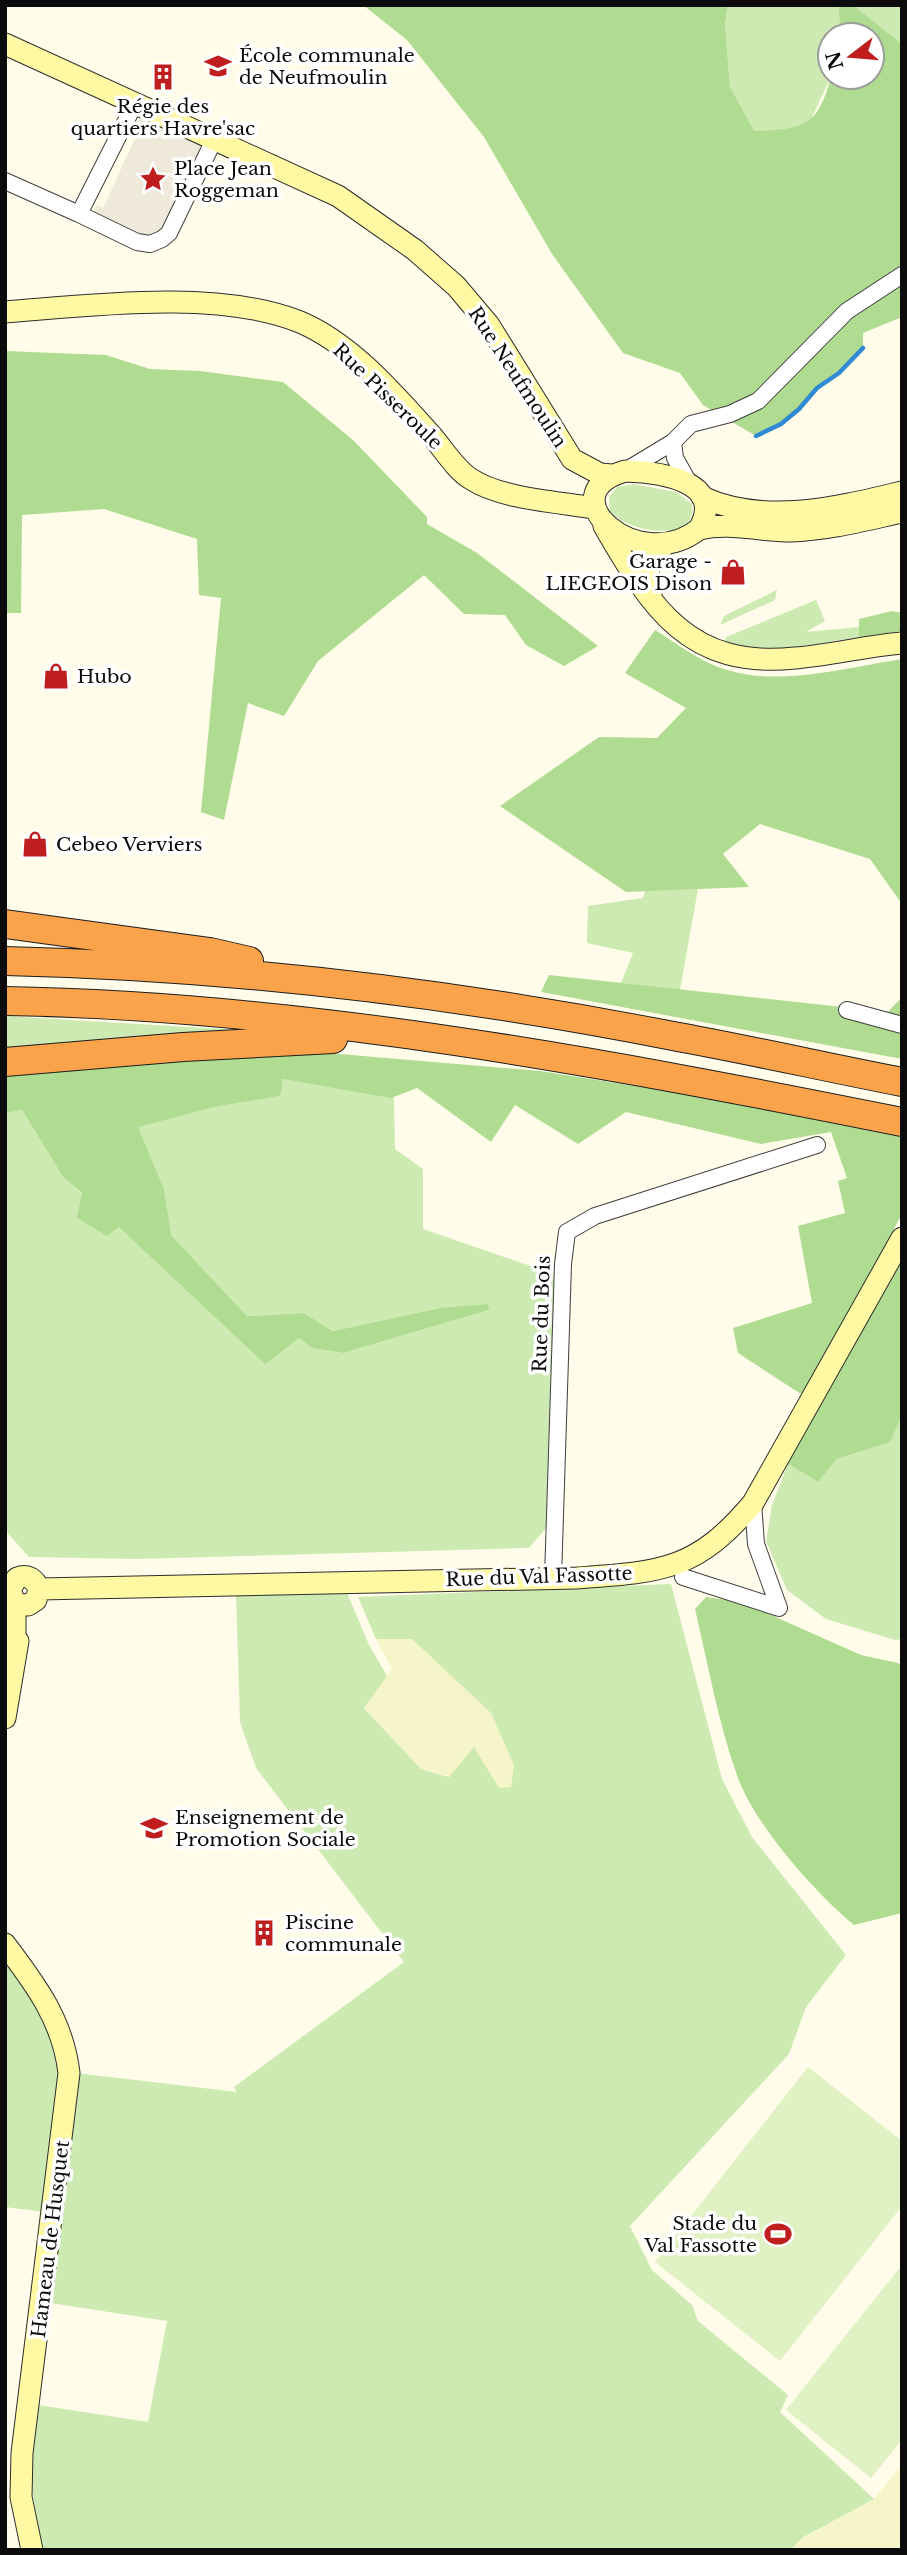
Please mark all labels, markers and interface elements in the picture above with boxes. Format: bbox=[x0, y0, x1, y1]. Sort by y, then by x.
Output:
north arrow bbox=[816, 21, 886, 91]
place label: École communale de Neufmoulin bbox=[239, 44, 415, 89]
text: N bbox=[822, 49, 849, 72]
school or university icon: École communale de Neufmoulin bbox=[203, 51, 233, 81]
building icon: Régie des quartiers Havre'sac bbox=[148, 62, 178, 92]
place label: Régie des quartiers Havre'sac bbox=[71, 95, 255, 140]
place label: Place Jean Roggeman bbox=[174, 157, 279, 202]
place icon: Place Jean Roggeman bbox=[138, 164, 168, 194]
street label: Rue Neufmoulin bbox=[463, 303, 572, 452]
street label: Rue Pisseroule bbox=[328, 338, 447, 454]
place label: Garage - LIEGEOIS Dison bbox=[545, 550, 712, 595]
shop icon: Garage - LIEGEOIS Dison bbox=[718, 557, 748, 587]
shop icon: Hubo bbox=[41, 661, 71, 691]
place label: Hubo bbox=[77, 665, 132, 688]
shop icon: Cebeo Verviers bbox=[20, 829, 50, 859]
place label: Cebeo Verviers bbox=[56, 833, 202, 856]
street label: Rue du Bois bbox=[528, 1255, 555, 1373]
street label: Rue du Val Fassotte bbox=[445, 1562, 633, 1591]
place label: Enseignement de Promotion Sociale bbox=[175, 1806, 356, 1851]
school or university icon: Enseignement de Promotion Sociale bbox=[139, 1813, 169, 1843]
place label: Piscine communale bbox=[285, 1911, 402, 1956]
building icon: Piscine communale bbox=[249, 1918, 279, 1948]
street label: Hameau de Husquet bbox=[27, 2138, 74, 2339]
place label: Stade du Val Fassotte bbox=[643, 2212, 757, 2257]
sports icon: Stade du Val Fassotte bbox=[763, 2219, 793, 2249]

